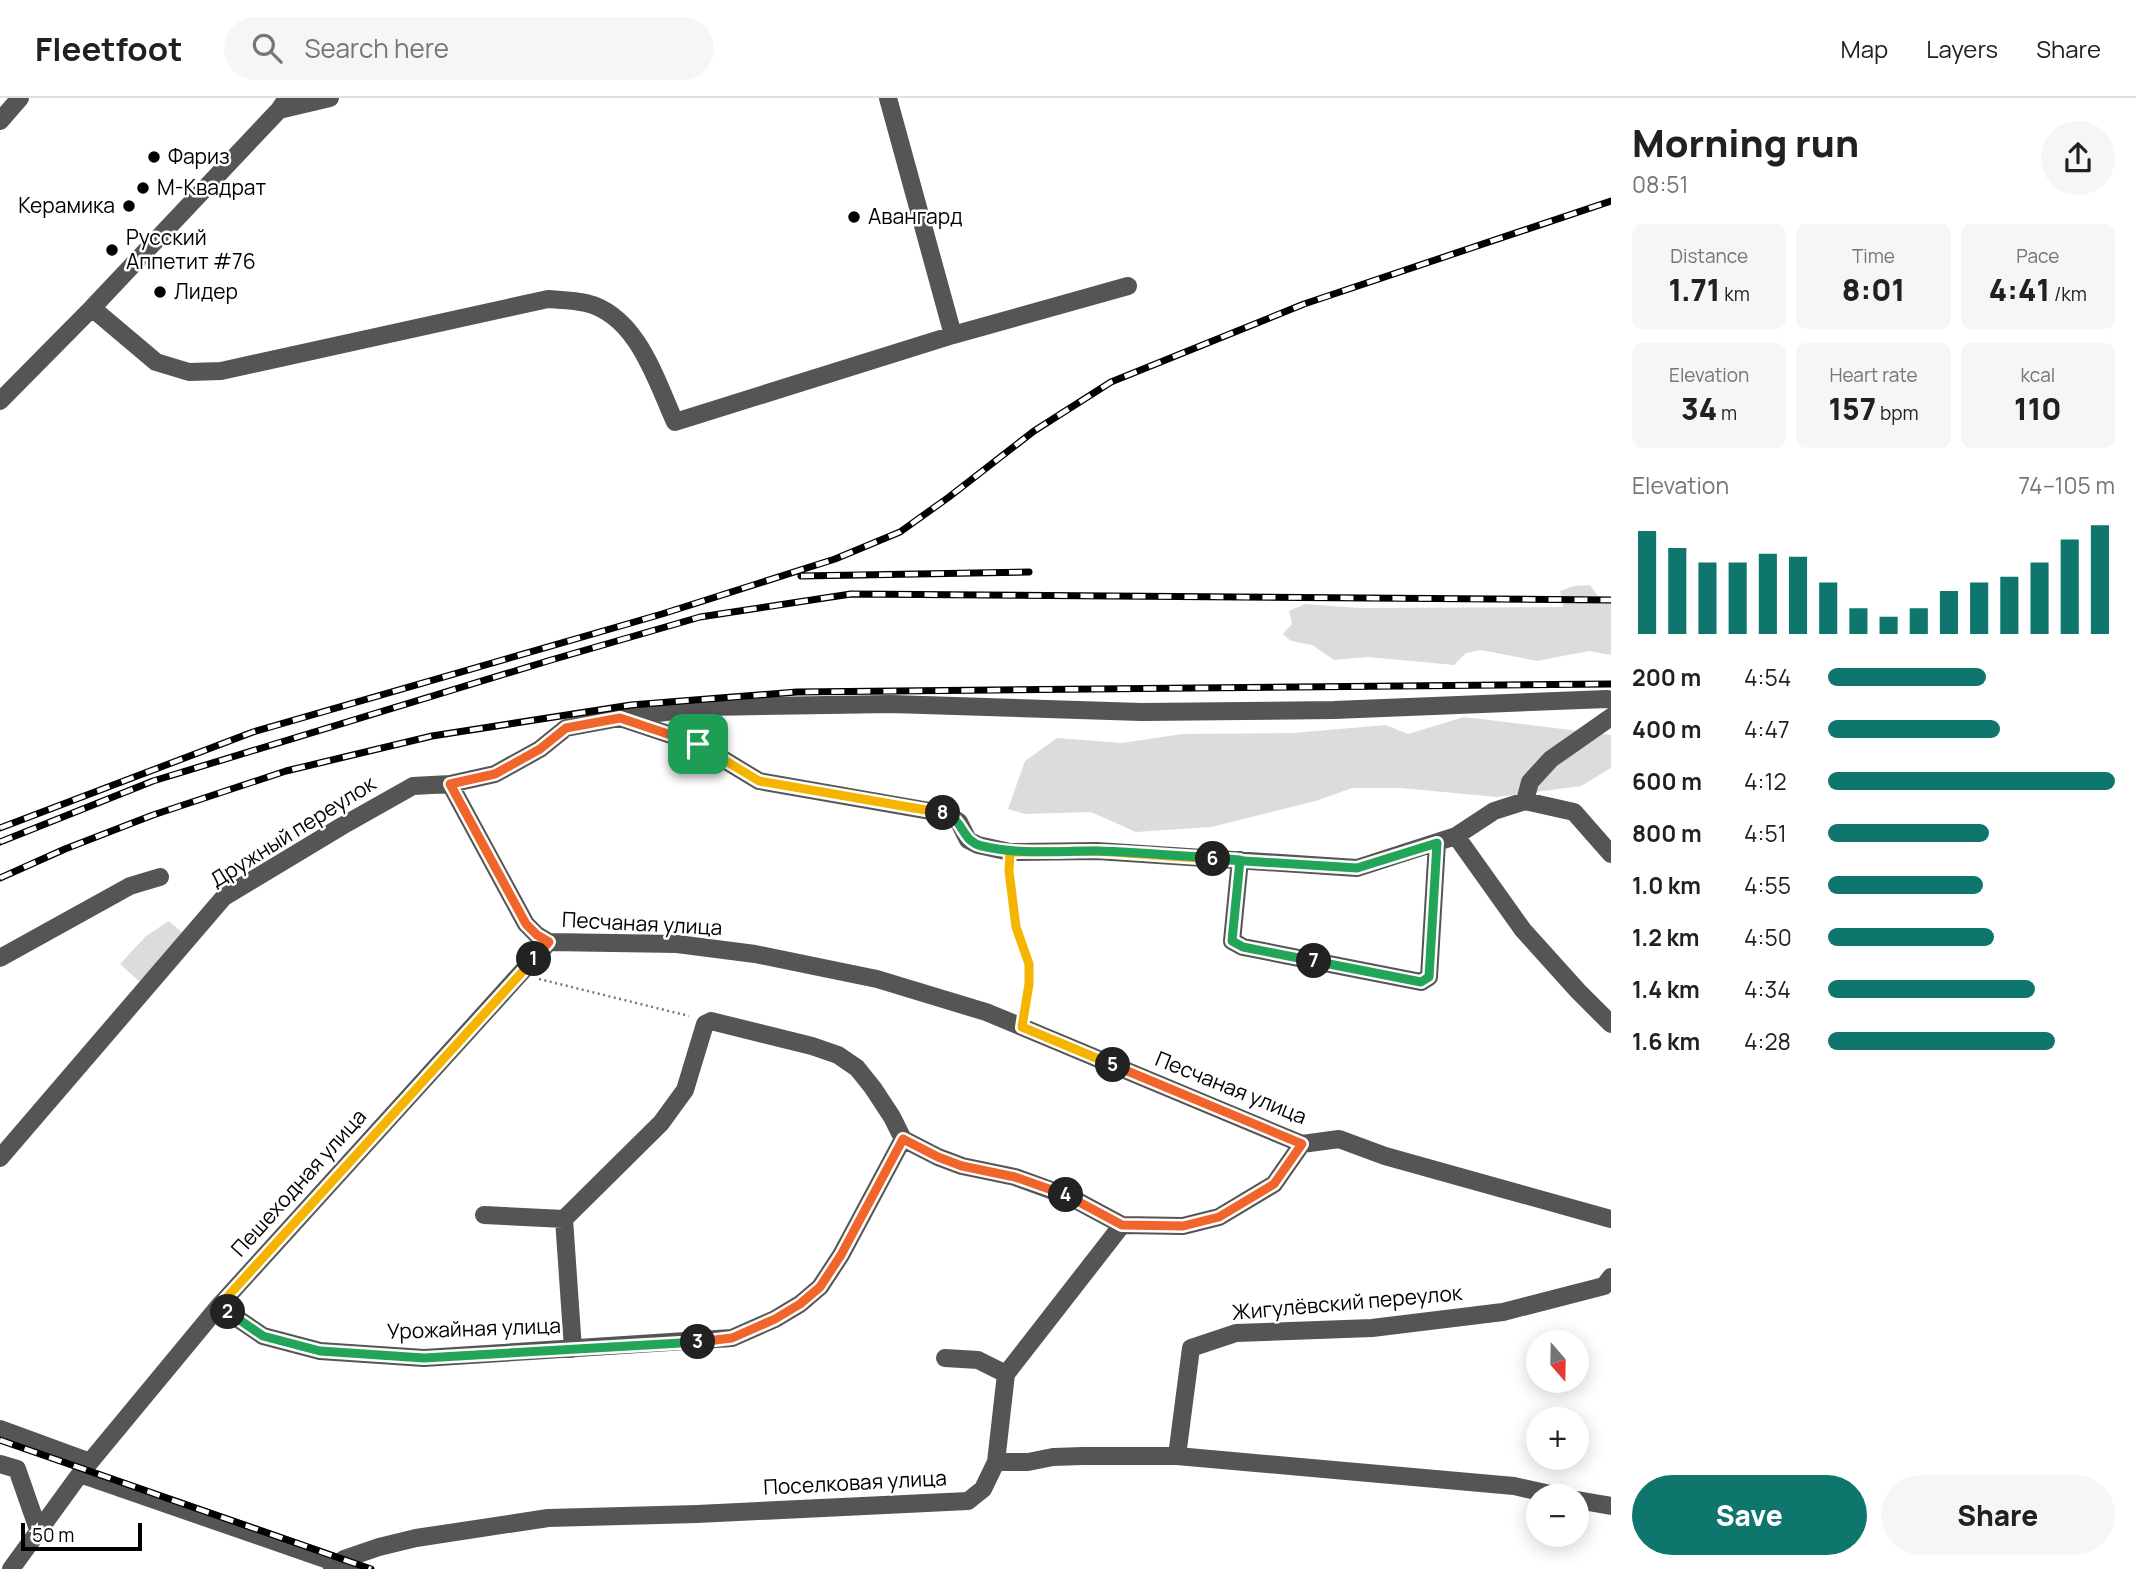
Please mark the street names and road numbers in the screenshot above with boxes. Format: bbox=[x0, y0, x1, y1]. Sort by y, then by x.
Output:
street label: Дружный переулок bbox=[204, 769, 381, 893]
street label: Песчаная улица bbox=[561, 905, 723, 941]
street label: Песчаная улица bbox=[1152, 1044, 1311, 1130]
street label: Пешеходная улица bbox=[224, 1103, 372, 1262]
street label: Жигулёвский переулок bbox=[1231, 1278, 1464, 1326]
street label: Урожайная улица bbox=[387, 1311, 561, 1345]
street label: Поселковая улица bbox=[763, 1463, 947, 1501]

